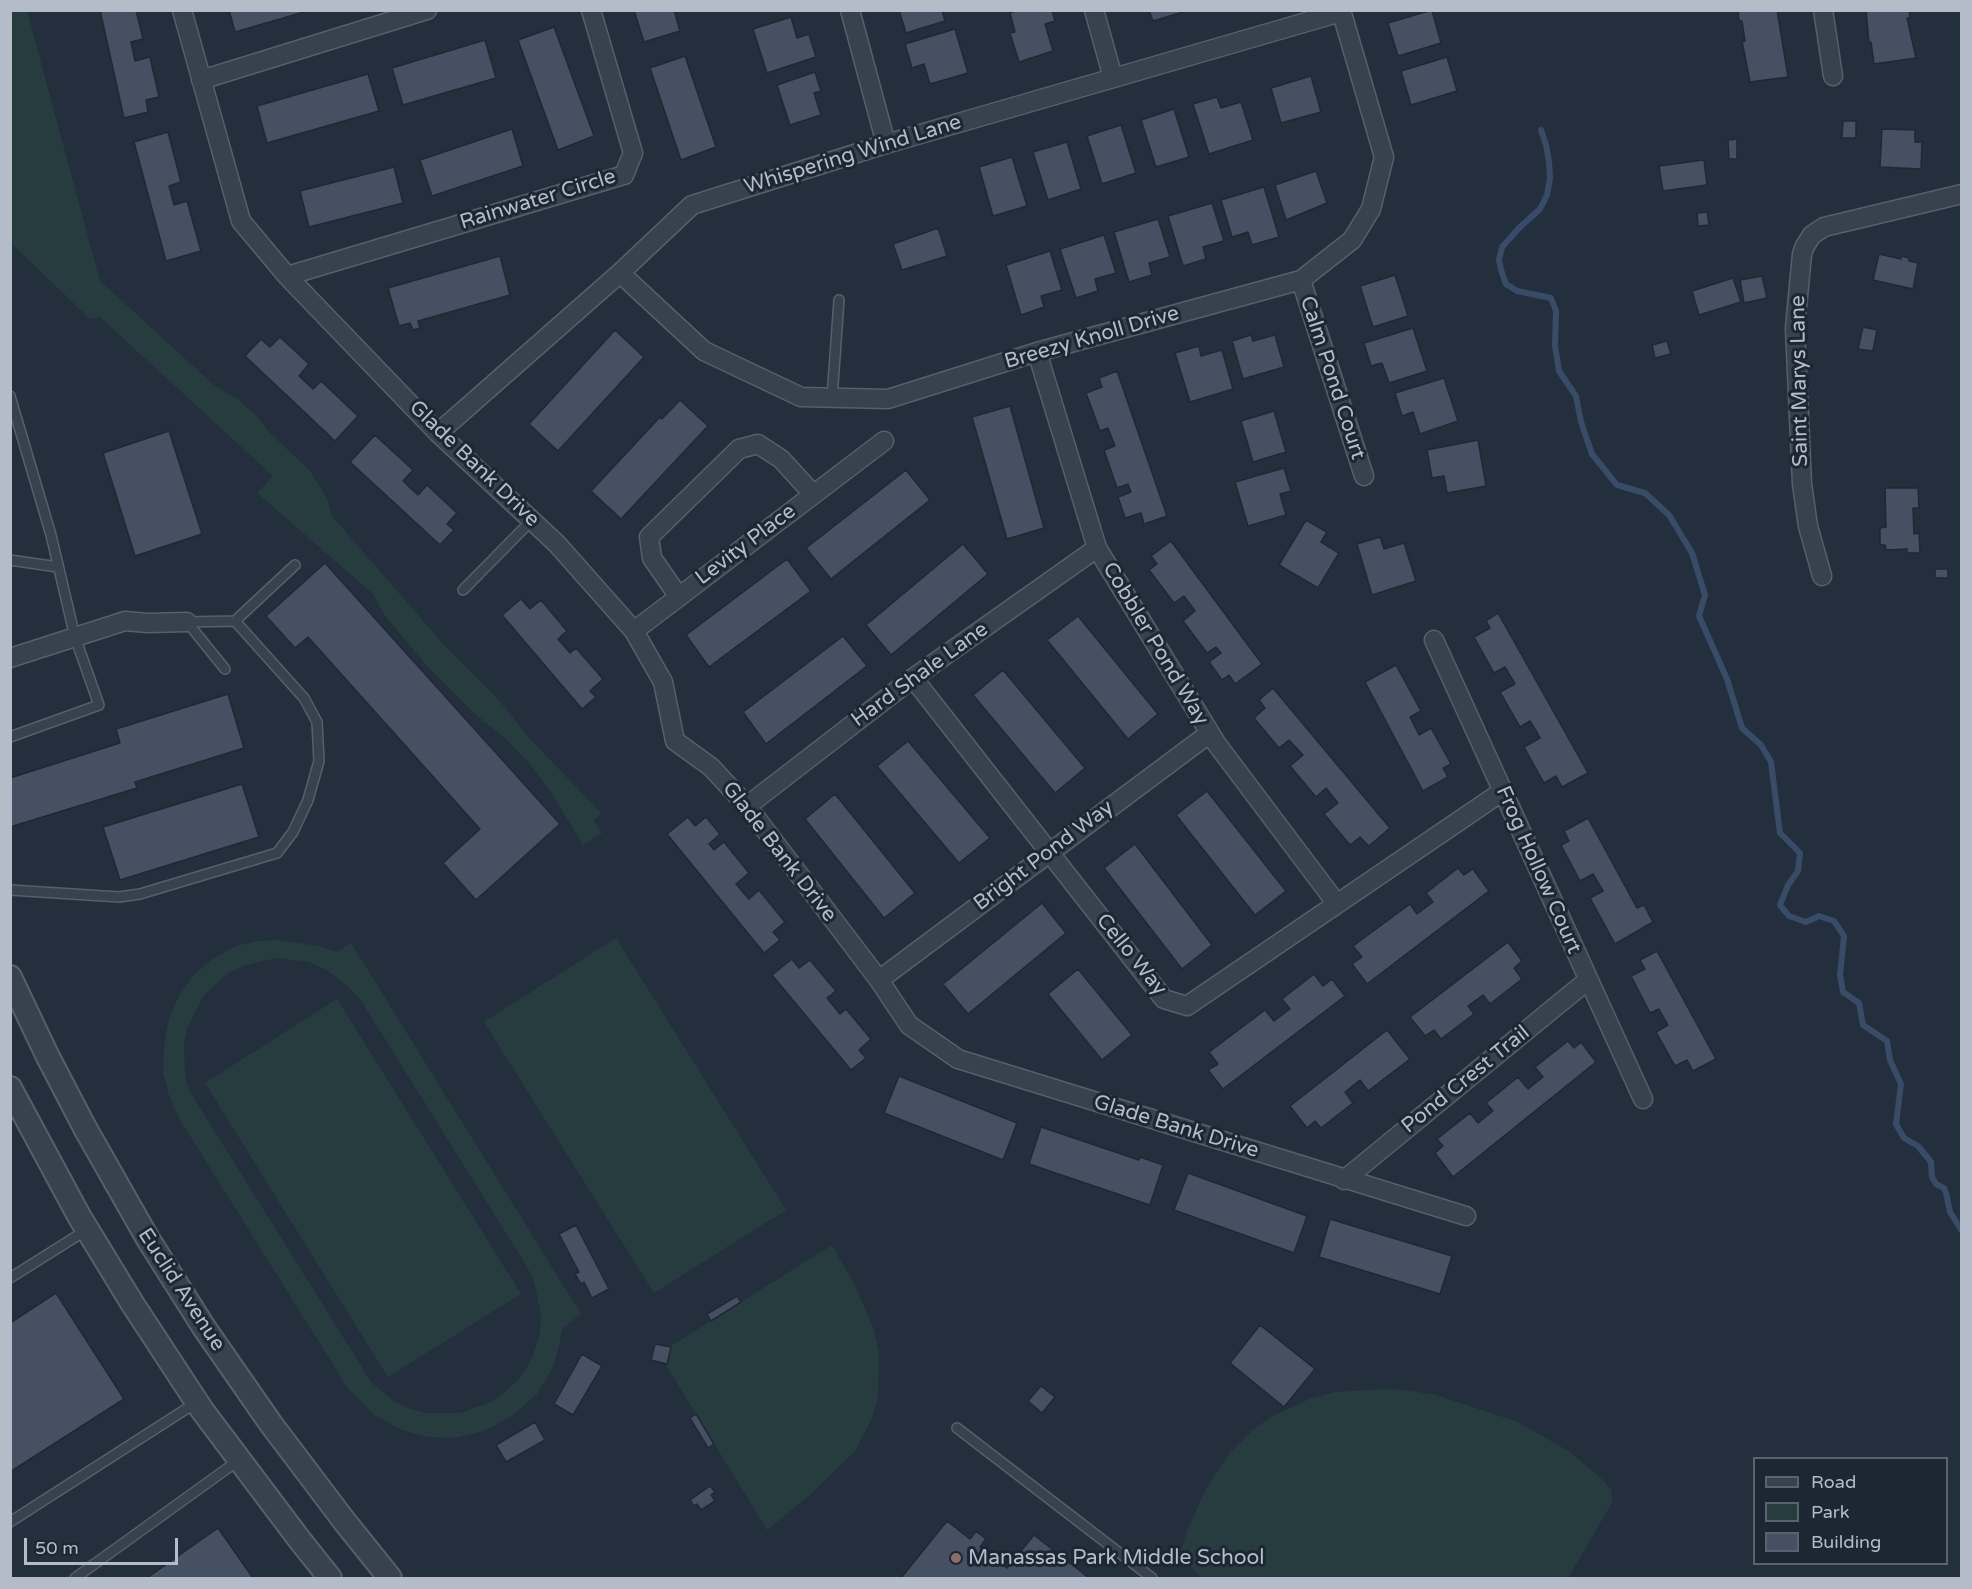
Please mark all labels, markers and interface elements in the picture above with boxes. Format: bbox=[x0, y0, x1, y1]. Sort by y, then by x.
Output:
street label: Whispering Wind Lane bbox=[741, 110, 965, 200]
street label: Rainwater Circle bbox=[457, 164, 619, 236]
street label: Calm Pond Court bbox=[1294, 293, 1370, 463]
street label: Saint Marys Lane bbox=[1786, 295, 1814, 467]
street label: Breezy Knoll Drive bbox=[1002, 301, 1182, 375]
street label: Glade Bank Drive bbox=[404, 395, 544, 533]
street label: Levity Place bbox=[691, 499, 801, 591]
street label: Cobbler Pond Way bbox=[1096, 558, 1214, 730]
street label: Hard Shale Lane bbox=[847, 617, 993, 733]
street label: Glade Bank Drive bbox=[716, 777, 842, 927]
street label: Frog Hollow Court bbox=[1490, 782, 1586, 958]
street label: Bright Pond Way bbox=[969, 795, 1119, 917]
street label: Cello Way bbox=[1090, 909, 1172, 1001]
street label: Pond Crest Trail bbox=[1397, 1021, 1535, 1139]
street label: Glade Bank Drive bbox=[1090, 1090, 1262, 1164]
street label: Euclid Avenue bbox=[132, 1224, 230, 1356]
legend bbox=[1753, 1457, 1948, 1565]
text: Road bbox=[1811, 1471, 1856, 1493]
text: Park bbox=[1811, 1501, 1849, 1523]
scale bar bbox=[27, 1526, 182, 1564]
text: Building bbox=[1811, 1531, 1881, 1553]
text: 50 m bbox=[35, 1537, 79, 1559]
place label: Manassas Park Middle School bbox=[968, 1545, 1265, 1571]
marker: Manassas Park Middle School bbox=[949, 1551, 963, 1565]

